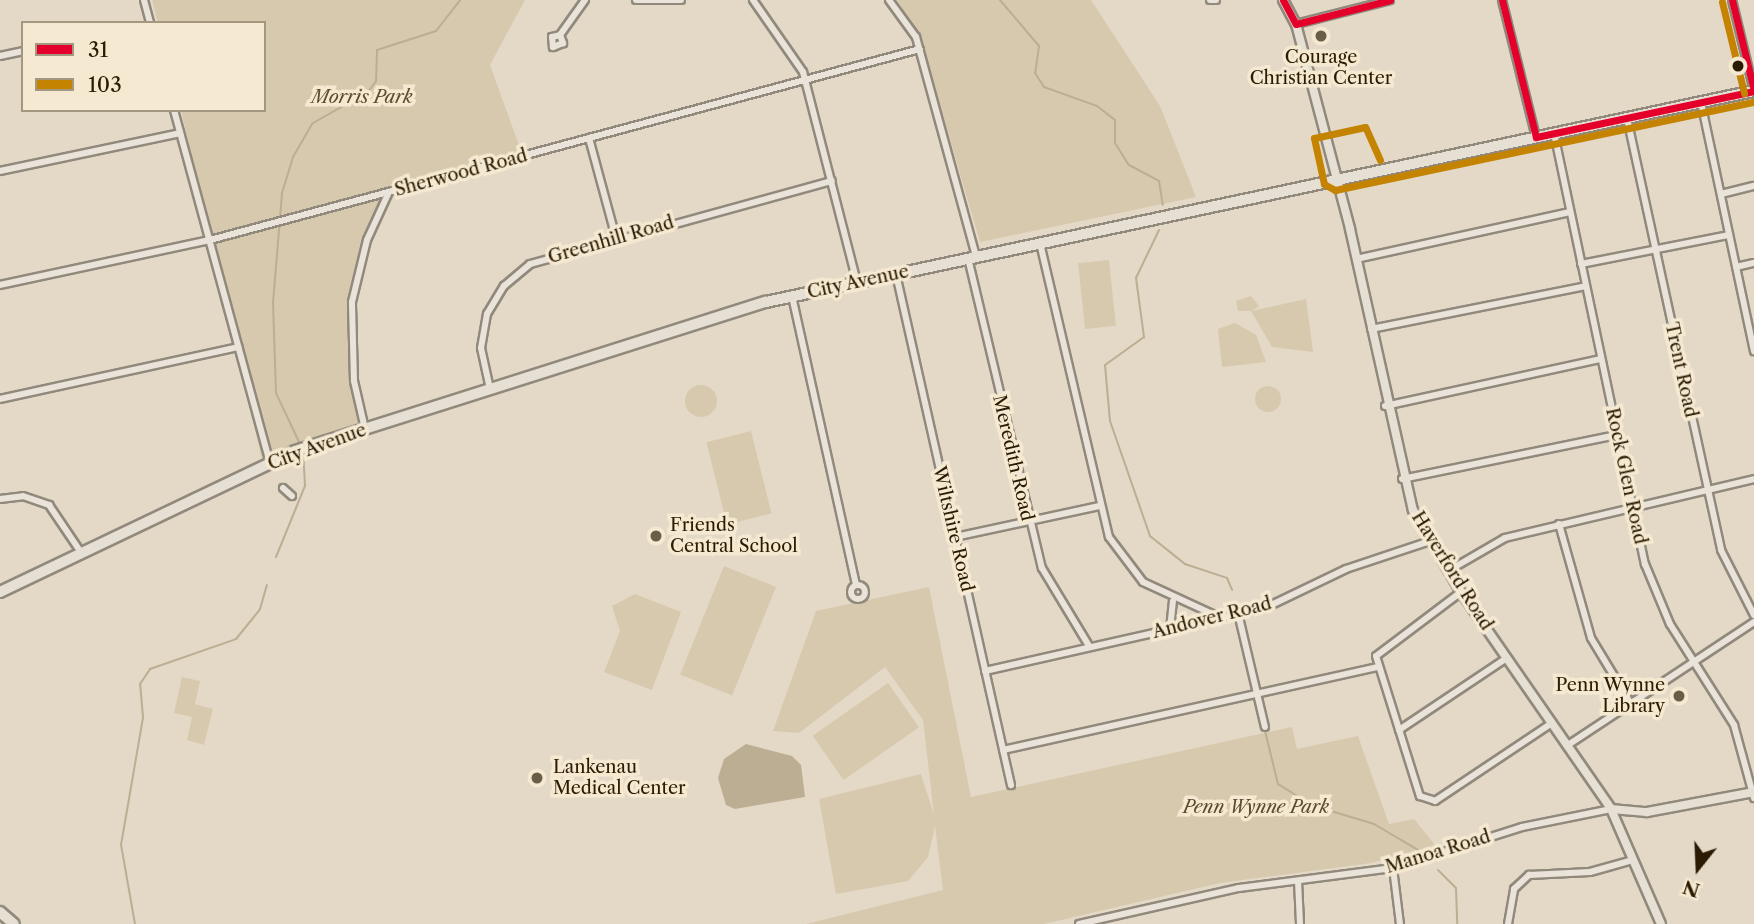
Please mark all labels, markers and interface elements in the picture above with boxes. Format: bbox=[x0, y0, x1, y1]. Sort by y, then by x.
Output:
legend bbox=[21, 21, 266, 112]
marker: Courage Christian Center bbox=[1313, 28, 1329, 44]
text: 31 bbox=[88, 37, 108, 62]
place label: Courage Christian Center bbox=[1250, 47, 1392, 90]
unlabelled marker bbox=[1731, 59, 1745, 73]
text: 103 bbox=[88, 72, 122, 97]
park label: Morris Park bbox=[311, 86, 413, 108]
street label: Sherwood Road bbox=[392, 145, 530, 201]
street label: Greenhill Road bbox=[546, 212, 676, 268]
street label: City Avenue bbox=[805, 261, 911, 303]
street label: Trent Road bbox=[1660, 320, 1702, 420]
street label: Meredith Road bbox=[988, 393, 1038, 523]
street label: Rock Glen Road bbox=[1601, 406, 1651, 546]
street label: City Avenue bbox=[264, 419, 370, 475]
street label: Wiltshire Road bbox=[928, 464, 978, 594]
street label: Haverford Road bbox=[1407, 508, 1497, 634]
place label: Friends Central School bbox=[670, 515, 798, 558]
marker: Friends Central School bbox=[648, 528, 664, 544]
street label: Andover Road bbox=[1150, 593, 1274, 643]
place label: Penn Wynne Library bbox=[1555, 675, 1665, 718]
marker: Penn Wynne Library bbox=[1671, 688, 1687, 704]
place label: Lankenau Medical Center bbox=[553, 757, 686, 800]
marker: Lankenau Medical Center bbox=[527, 768, 547, 788]
park label: Penn Wynne Park bbox=[1183, 796, 1329, 818]
street label: Manoa Road bbox=[1383, 826, 1493, 878]
north arrow bbox=[1663, 833, 1733, 903]
text: N bbox=[1680, 875, 1703, 902]

